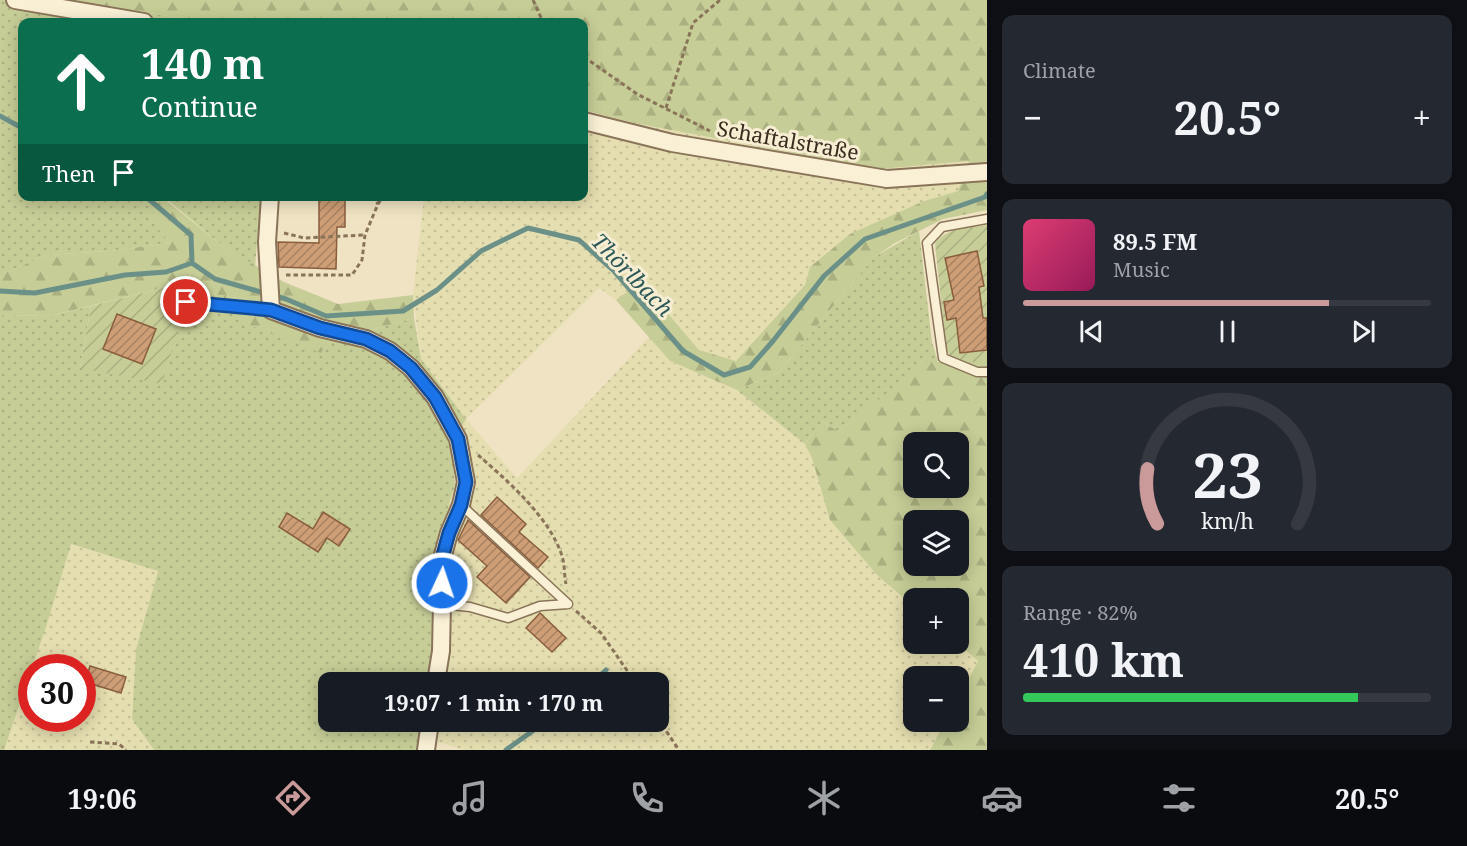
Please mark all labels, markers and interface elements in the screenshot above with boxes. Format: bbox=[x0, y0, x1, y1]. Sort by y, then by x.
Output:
text: 140 m bbox=[141, 34, 265, 91]
icon: ahead bbox=[42, 42, 120, 120]
text: Climate bbox=[1023, 57, 1096, 84]
text: 20.5° bbox=[1174, 87, 1281, 148]
text: Continue bbox=[141, 88, 258, 125]
text: − bbox=[1023, 95, 1042, 140]
text: + bbox=[1413, 95, 1431, 140]
street label: Schaftalstraße bbox=[715, 114, 861, 166]
icon: arrive bbox=[107, 156, 140, 189]
text: Then bbox=[42, 158, 95, 188]
water label: Thörlbach bbox=[586, 226, 680, 322]
text: 89.5 FM bbox=[1113, 226, 1197, 256]
text: Music bbox=[1113, 256, 1170, 283]
pin bbox=[160, 276, 211, 327]
icon: arrive bbox=[169, 285, 202, 318]
icon: previous bbox=[1075, 315, 1108, 348]
icon: pause bbox=[1211, 315, 1244, 348]
icon: next bbox=[1347, 315, 1380, 348]
text: 23 bbox=[1192, 431, 1262, 516]
map controls bbox=[903, 432, 969, 732]
button: search bbox=[903, 432, 969, 498]
text: km/h bbox=[1201, 506, 1254, 535]
button: layers bbox=[903, 510, 969, 576]
position arrow bbox=[410, 551, 474, 615]
button: + bbox=[903, 588, 969, 654]
text: Range · 82% bbox=[1023, 599, 1137, 626]
text: 410 km bbox=[1023, 629, 1184, 690]
speed limit sign: 30 bbox=[18, 654, 96, 732]
button: − bbox=[903, 666, 969, 732]
text: 19:07 · 1 min · 170 m bbox=[384, 687, 603, 717]
icon: directions bbox=[272, 777, 314, 819]
icon: music bbox=[449, 777, 491, 819]
icon: phone bbox=[626, 777, 668, 819]
icon: climate bbox=[803, 777, 845, 819]
icon: car bbox=[981, 777, 1023, 819]
icon: filters bbox=[1158, 777, 1200, 819]
text: 19:06 bbox=[68, 780, 137, 817]
text: 20.5° bbox=[1335, 780, 1399, 817]

